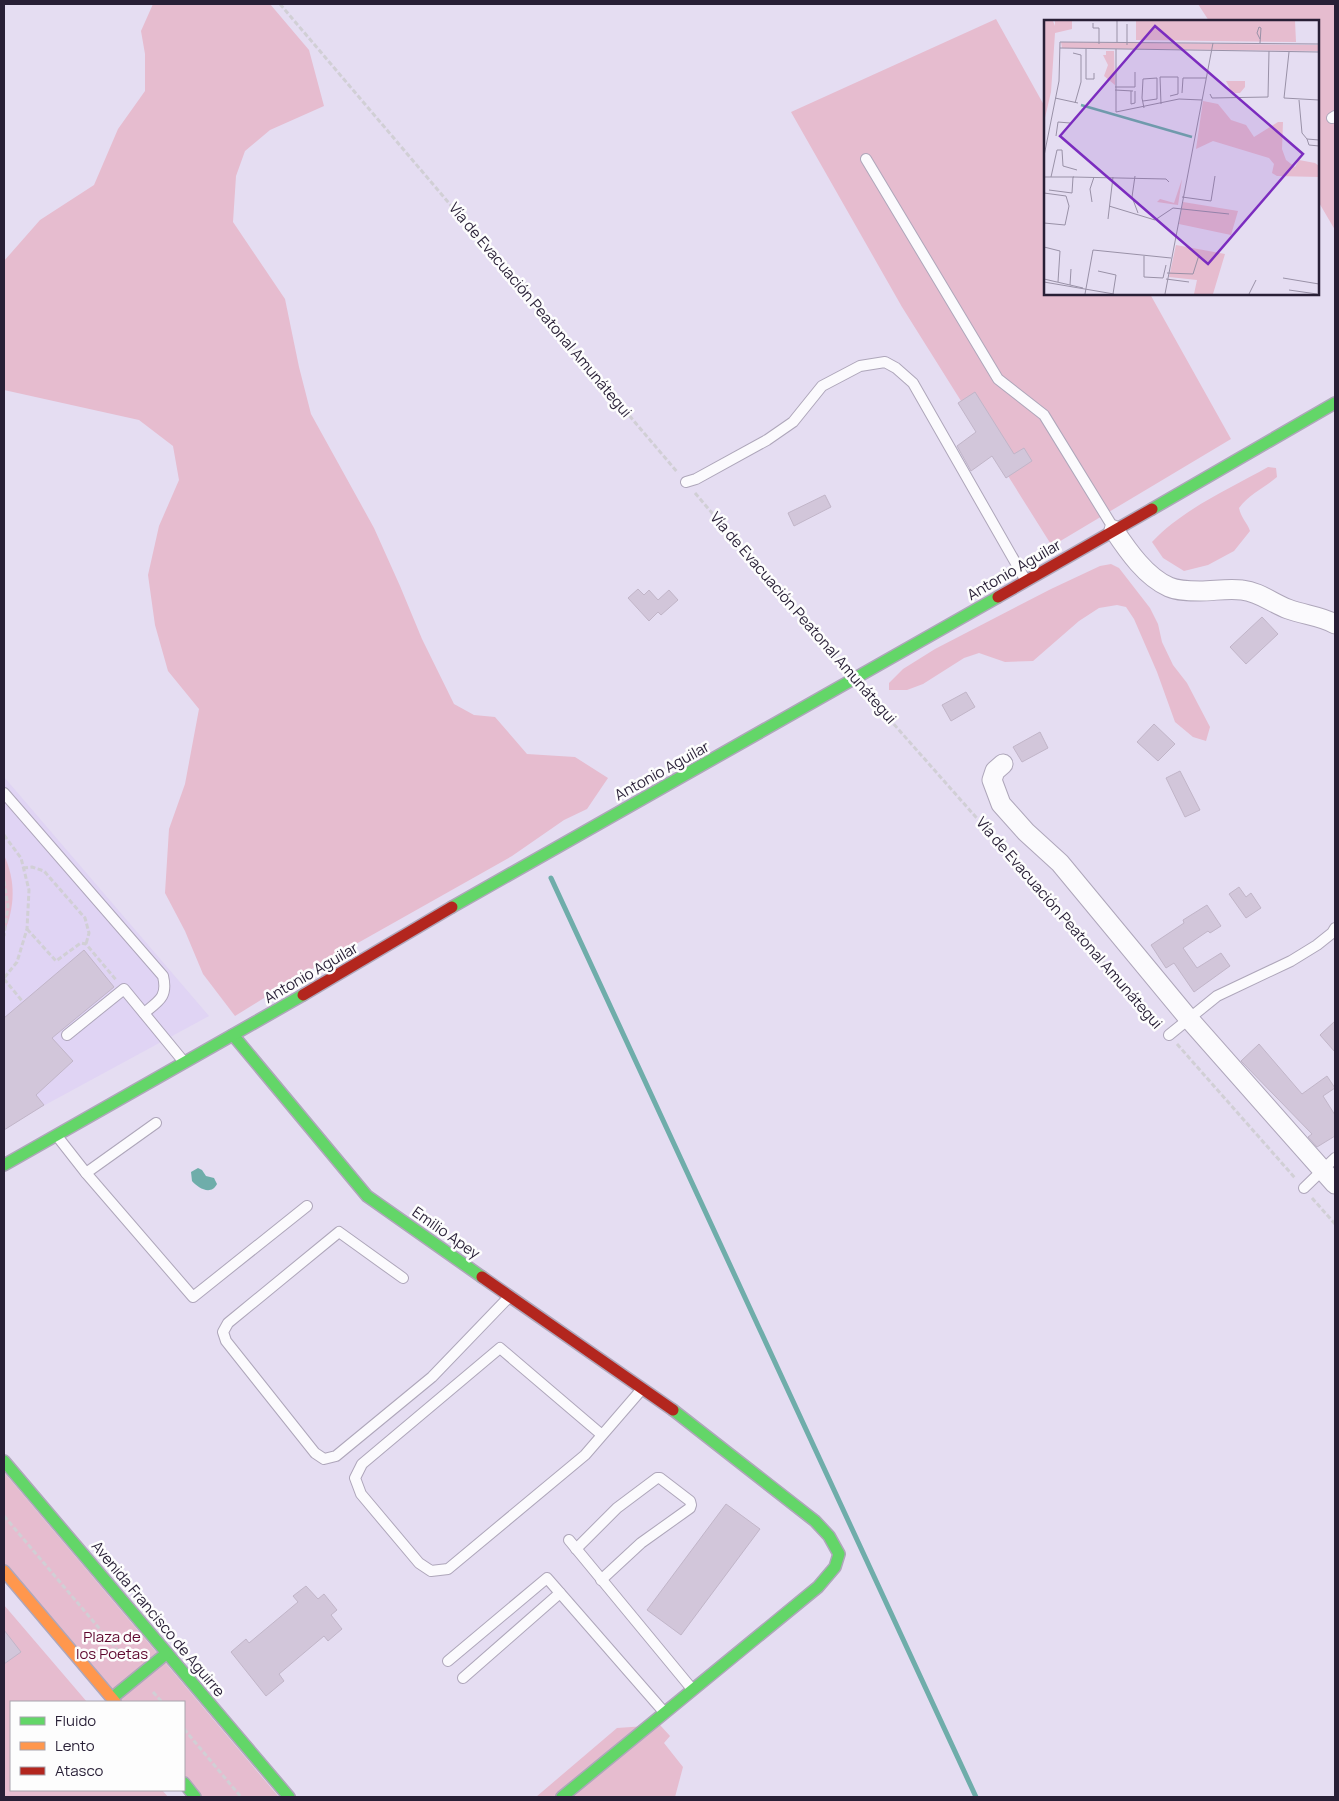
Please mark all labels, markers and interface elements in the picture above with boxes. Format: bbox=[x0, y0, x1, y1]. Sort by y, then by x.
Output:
inset map bbox=[1044, 20, 1319, 295]
street label: Vía de Evacuación Peatonal Amunátegui bbox=[444, 198, 637, 422]
street label: Vía de Evacuación Peatonal Amunátegui bbox=[705, 507, 901, 728]
street label: Antonio Aguilar bbox=[963, 534, 1065, 605]
street label: Antonio Aguilar bbox=[611, 736, 713, 805]
street label: Vía de Evacuación Peatonal Amunátegui bbox=[971, 812, 1167, 1033]
street label: Antonio Aguilar bbox=[260, 937, 362, 1008]
street label: Emilio Apey bbox=[408, 1201, 485, 1264]
street label: Avenida Francisco de Aguirre bbox=[87, 1536, 230, 1701]
park label: Plaza de los Poetas bbox=[76, 1626, 148, 1664]
legend bbox=[10, 1701, 185, 1791]
text: Fluido bbox=[55, 1710, 96, 1731]
text: Lento bbox=[55, 1735, 95, 1756]
text: Atasco bbox=[55, 1760, 103, 1781]

